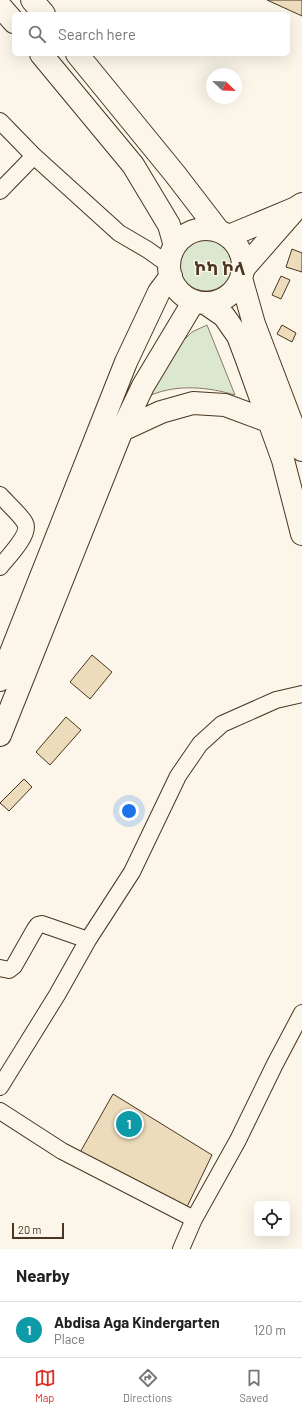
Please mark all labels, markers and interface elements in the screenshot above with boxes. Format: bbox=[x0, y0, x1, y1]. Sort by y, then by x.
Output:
search box bbox=[12, 12, 290, 56]
icon: search bbox=[26, 23, 48, 45]
text: Search here bbox=[58, 25, 136, 43]
north arrow bbox=[206, 68, 242, 104]
district label: ኮካ ኮላ bbox=[194, 257, 246, 279]
your location bbox=[119, 801, 139, 821]
pin: 1 bbox=[116, 1109, 142, 1139]
map controls bbox=[254, 1201, 290, 1237]
button: locate bbox=[254, 1201, 290, 1237]
scale bar bbox=[12, 1221, 64, 1240]
text: 20 m bbox=[18, 1223, 41, 1236]
text: Nearby bbox=[16, 1265, 70, 1285]
text: Abdisa Aga Kindergarten bbox=[54, 1313, 220, 1331]
text: 1 bbox=[27, 1322, 31, 1338]
text: 120 m bbox=[254, 1322, 286, 1338]
text: Place bbox=[54, 1331, 85, 1347]
tab: Map bbox=[34, 1367, 56, 1404]
tab: Directions bbox=[123, 1367, 172, 1404]
tab: Saved bbox=[239, 1367, 268, 1404]

